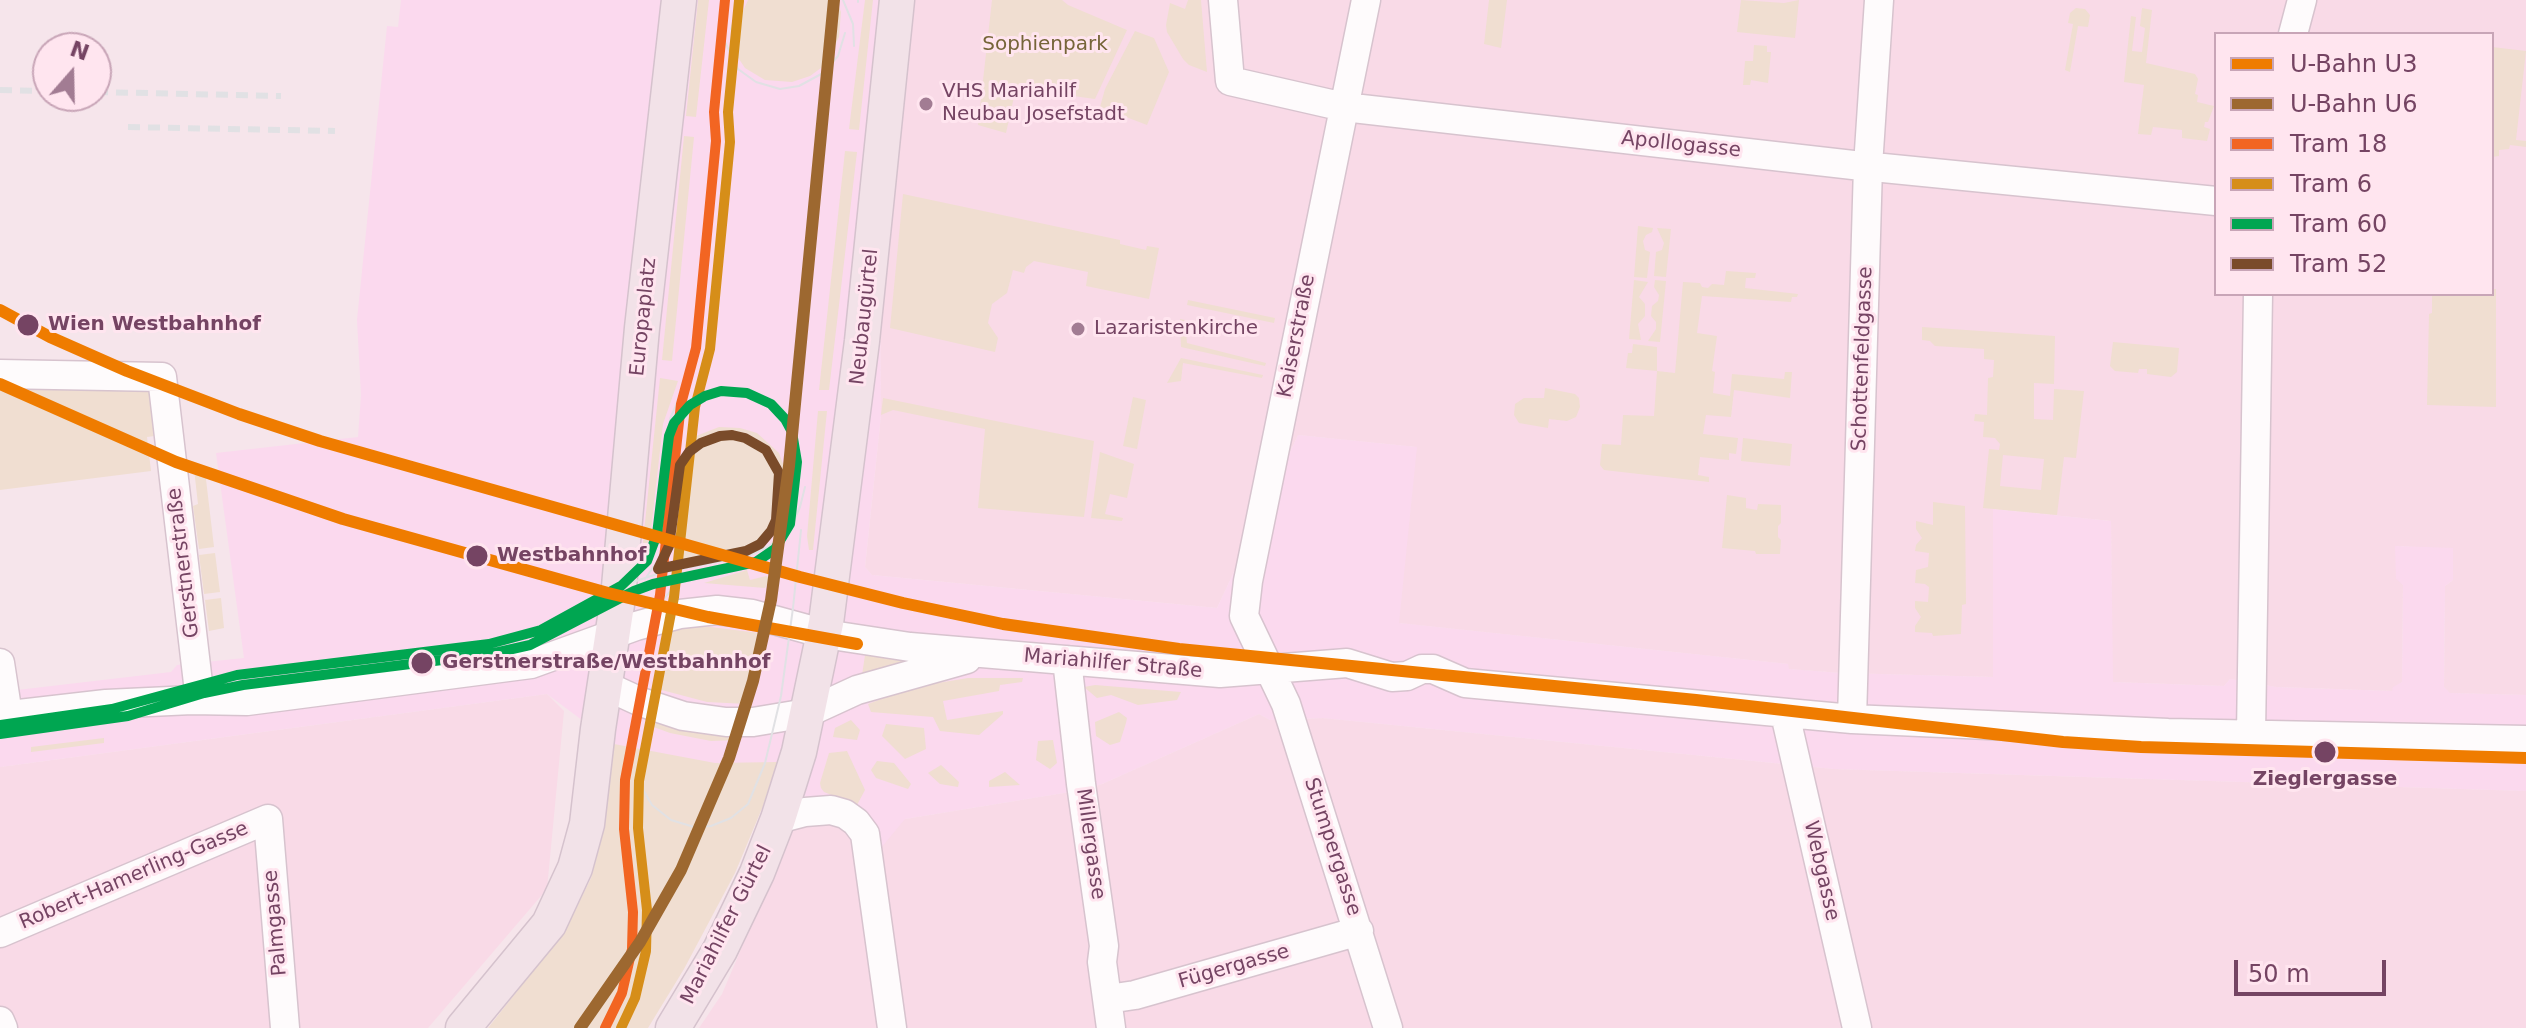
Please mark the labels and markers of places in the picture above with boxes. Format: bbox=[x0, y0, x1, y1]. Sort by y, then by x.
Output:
place label: VHS Mariahilf Neubau Josefstadt bbox=[942, 80, 1125, 127]
marker: VHS Mariahilf Neubau Josefstadt bbox=[917, 95, 935, 113]
marker: Wien Westbahnhof bbox=[15, 312, 41, 338]
place label: Wien Westbahnhof bbox=[48, 313, 261, 337]
place label: Lazaristenkirche bbox=[1094, 317, 1258, 341]
marker: Lazaristenkirche bbox=[1069, 320, 1087, 338]
marker: Westbahnhof bbox=[464, 543, 490, 569]
place label: Westbahnhof bbox=[497, 544, 646, 568]
marker: Gerstnerstraße/Westbahnhof bbox=[409, 650, 435, 676]
place label: Gerstnerstraße/Westbahnhof bbox=[442, 651, 770, 675]
marker: Zieglergasse bbox=[2312, 739, 2338, 765]
place label: Zieglergasse bbox=[2253, 768, 2397, 792]

